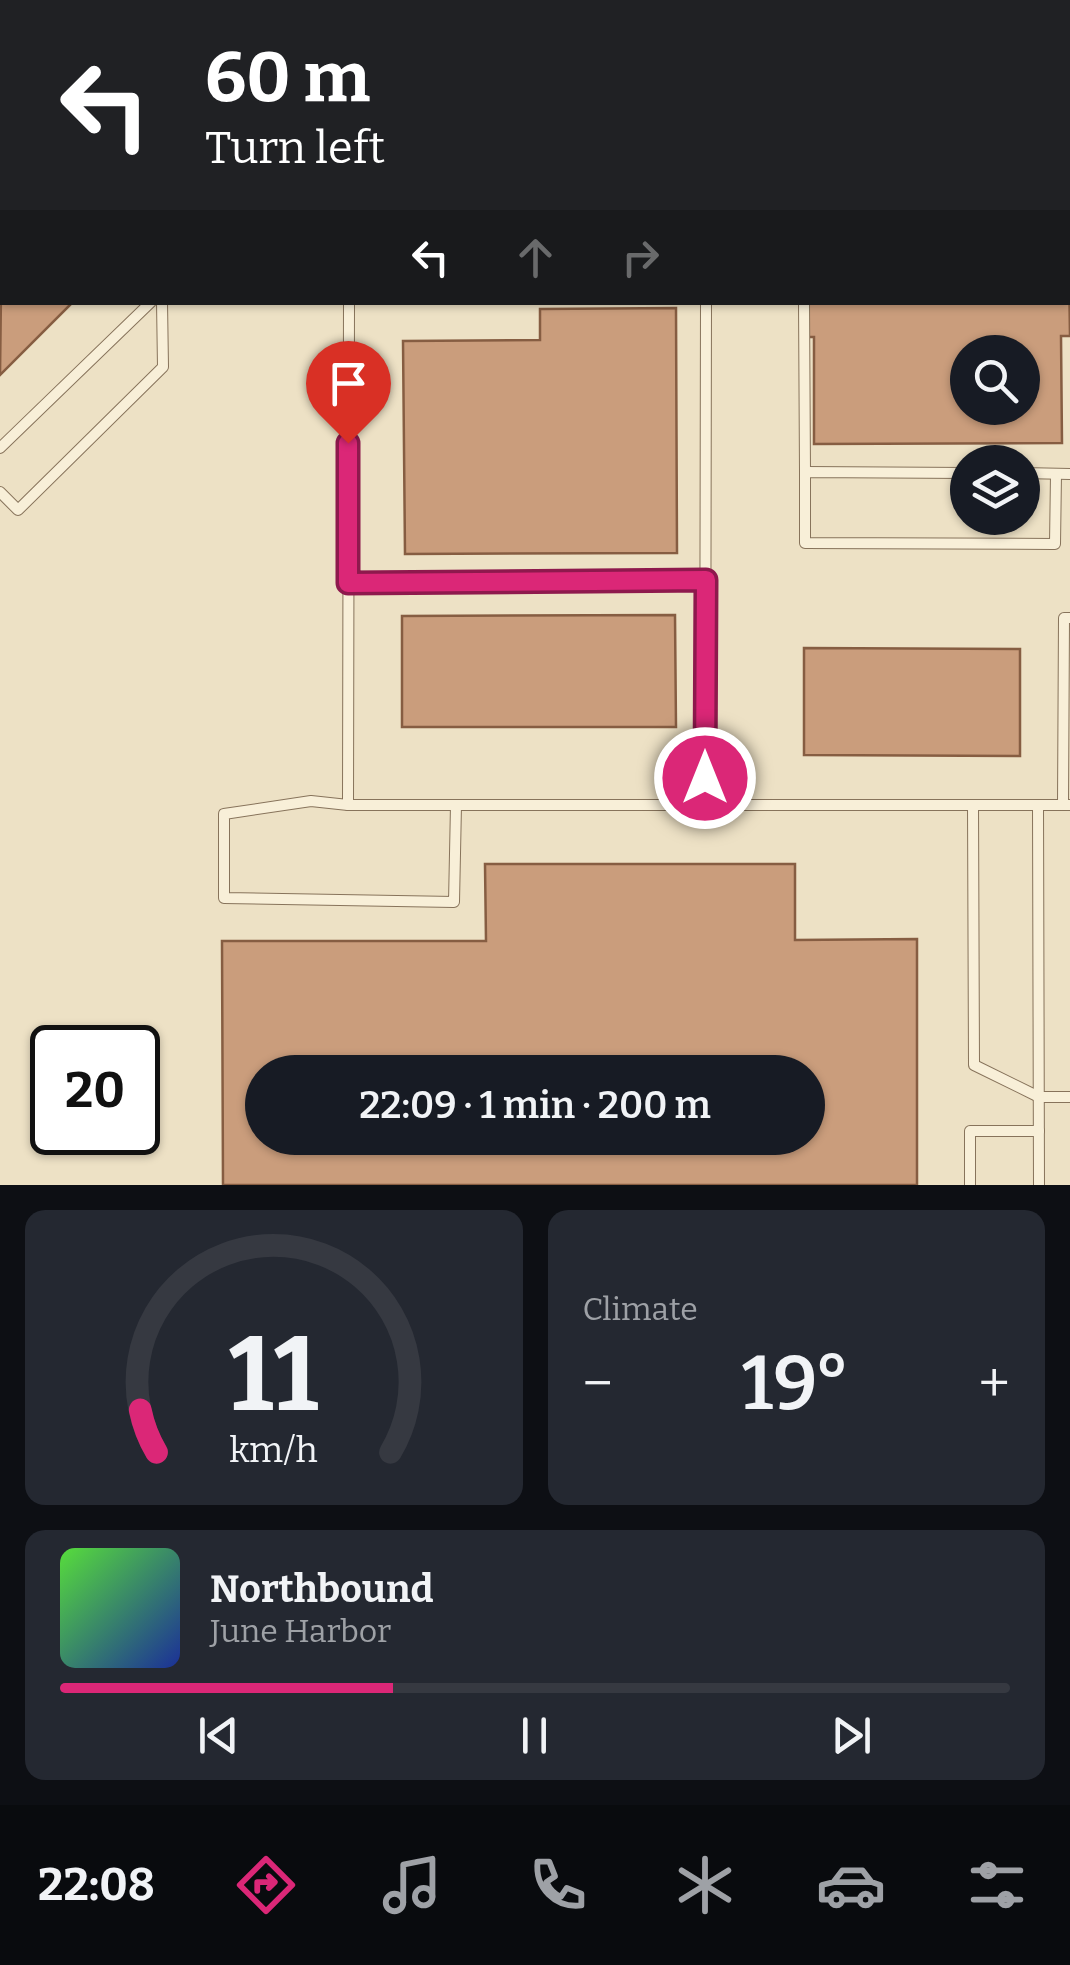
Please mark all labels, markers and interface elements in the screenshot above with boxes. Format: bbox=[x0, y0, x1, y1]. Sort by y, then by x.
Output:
text: 60 m bbox=[205, 36, 370, 120]
icon: left bbox=[40, 40, 170, 170]
text: Turn left bbox=[205, 121, 385, 175]
icon: left bbox=[403, 230, 458, 285]
icon: ahead bbox=[508, 230, 563, 285]
icon: right bbox=[613, 230, 668, 285]
map controls bbox=[950, 335, 1040, 535]
button: search bbox=[950, 335, 1040, 425]
pin bbox=[306, 341, 391, 444]
icon: arrive bbox=[321, 356, 376, 411]
button: layers bbox=[950, 445, 1040, 535]
position arrow bbox=[653, 726, 757, 830]
speed limit sign: 20 bbox=[30, 1025, 160, 1155]
text: 22:09 · 1 min · 200 m bbox=[359, 1082, 711, 1128]
text: Climate bbox=[583, 1290, 698, 1328]
text: 11 bbox=[229, 1313, 319, 1438]
text: 19° bbox=[742, 1339, 850, 1429]
text: − bbox=[583, 1351, 613, 1417]
text: + bbox=[979, 1351, 1010, 1417]
text: km/h bbox=[230, 1429, 318, 1471]
text: Northbound bbox=[210, 1566, 433, 1612]
text: June Harbor bbox=[210, 1612, 391, 1650]
icon: previous bbox=[191, 1708, 246, 1763]
icon: pause bbox=[507, 1708, 562, 1763]
icon: next bbox=[824, 1708, 879, 1763]
icon: directions bbox=[231, 1850, 301, 1920]
icon: music bbox=[377, 1850, 447, 1920]
icon: phone bbox=[523, 1850, 593, 1920]
icon: climate bbox=[670, 1850, 740, 1920]
icon: car bbox=[816, 1850, 886, 1920]
icon: filters bbox=[962, 1850, 1032, 1920]
text: 22:08 bbox=[38, 1858, 155, 1912]

